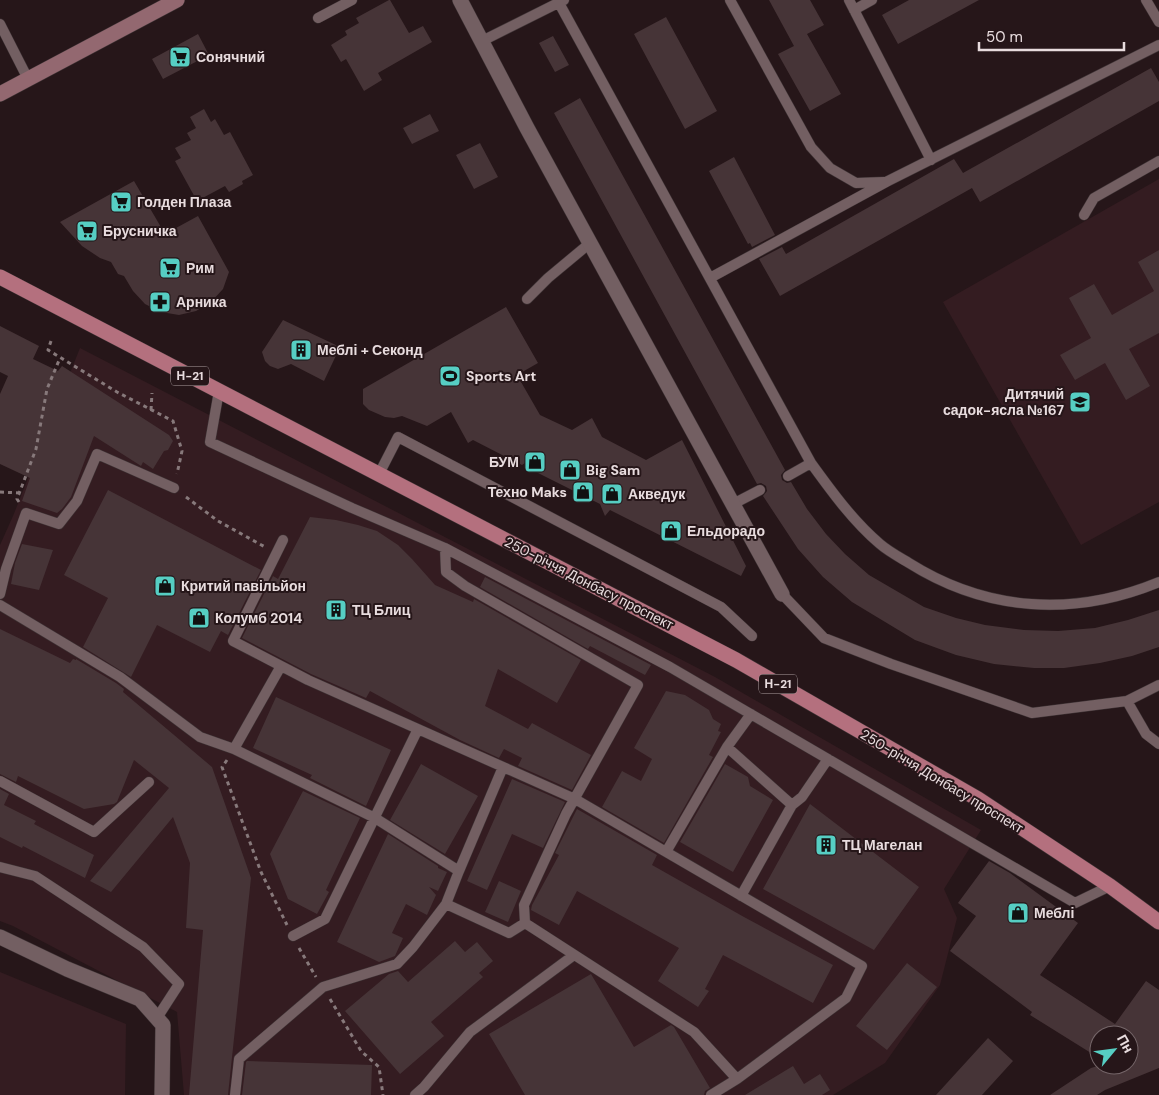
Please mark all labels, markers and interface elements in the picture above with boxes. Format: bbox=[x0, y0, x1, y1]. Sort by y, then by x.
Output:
scale bar bbox=[979, 20, 1124, 52]
text: 50 m bbox=[986, 27, 1023, 47]
supermarket icon: Сонячний bbox=[168, 45, 192, 69]
place label: Сонячний bbox=[196, 48, 265, 66]
supermarket icon: Голден Плаза bbox=[109, 190, 133, 214]
place label: Голден Плаза bbox=[137, 193, 231, 211]
supermarket icon: Брусничка bbox=[75, 219, 99, 243]
place label: Брусничка bbox=[103, 222, 177, 240]
supermarket icon: Рим bbox=[158, 256, 182, 280]
place label: Рим bbox=[186, 259, 214, 277]
pharmacy icon: Арника bbox=[148, 290, 172, 314]
place label: Арника bbox=[176, 293, 227, 311]
building icon: Меблі + Секонд bbox=[289, 338, 313, 362]
place label: Меблі + Секонд bbox=[317, 341, 423, 359]
sports icon: Sports Art bbox=[438, 364, 462, 388]
road number: Н-21 bbox=[171, 366, 209, 386]
place label: Sports Art bbox=[466, 367, 536, 385]
place label: Дитячий садок-ясла №167 bbox=[943, 385, 1064, 419]
school or university icon: Дитячий садок-ясла №167 bbox=[1068, 390, 1092, 414]
shop icon: БУМ bbox=[523, 450, 547, 474]
place label: БУМ bbox=[489, 453, 519, 471]
shop icon: Big Sam bbox=[558, 458, 582, 482]
place label: Big Sam bbox=[586, 461, 640, 479]
shop icon: Техно Maks bbox=[571, 480, 595, 504]
shop icon: Акведук bbox=[600, 482, 624, 506]
place label: Техно Maks bbox=[488, 483, 567, 501]
place label: Акведук bbox=[628, 485, 686, 503]
shop icon: Ельдорадо bbox=[659, 519, 683, 543]
place label: Ельдорадо bbox=[687, 522, 765, 540]
street label: 250-річчя Донбасу проспект bbox=[502, 533, 677, 634]
shop icon: Критий павільйон bbox=[153, 574, 177, 598]
place label: Критий павільйон bbox=[181, 577, 306, 595]
building icon: ТЦ Блиц bbox=[324, 598, 348, 622]
place label: ТЦ Блиц bbox=[352, 601, 411, 619]
shop icon: Колумб 2014 bbox=[187, 606, 211, 630]
place label: Колумб 2014 bbox=[215, 609, 302, 627]
road number: Н-21 bbox=[759, 674, 797, 694]
street label: 250-річчя Донбасу проспект bbox=[857, 725, 1027, 837]
building icon: ТЦ Магелан bbox=[814, 833, 838, 857]
place label: ТЦ Магелан bbox=[842, 836, 922, 854]
shop icon: Меблі bbox=[1006, 901, 1030, 925]
place label: Меблі bbox=[1034, 904, 1074, 922]
north arrow bbox=[1089, 1025, 1139, 1075]
text: Пн bbox=[1113, 1031, 1138, 1056]

